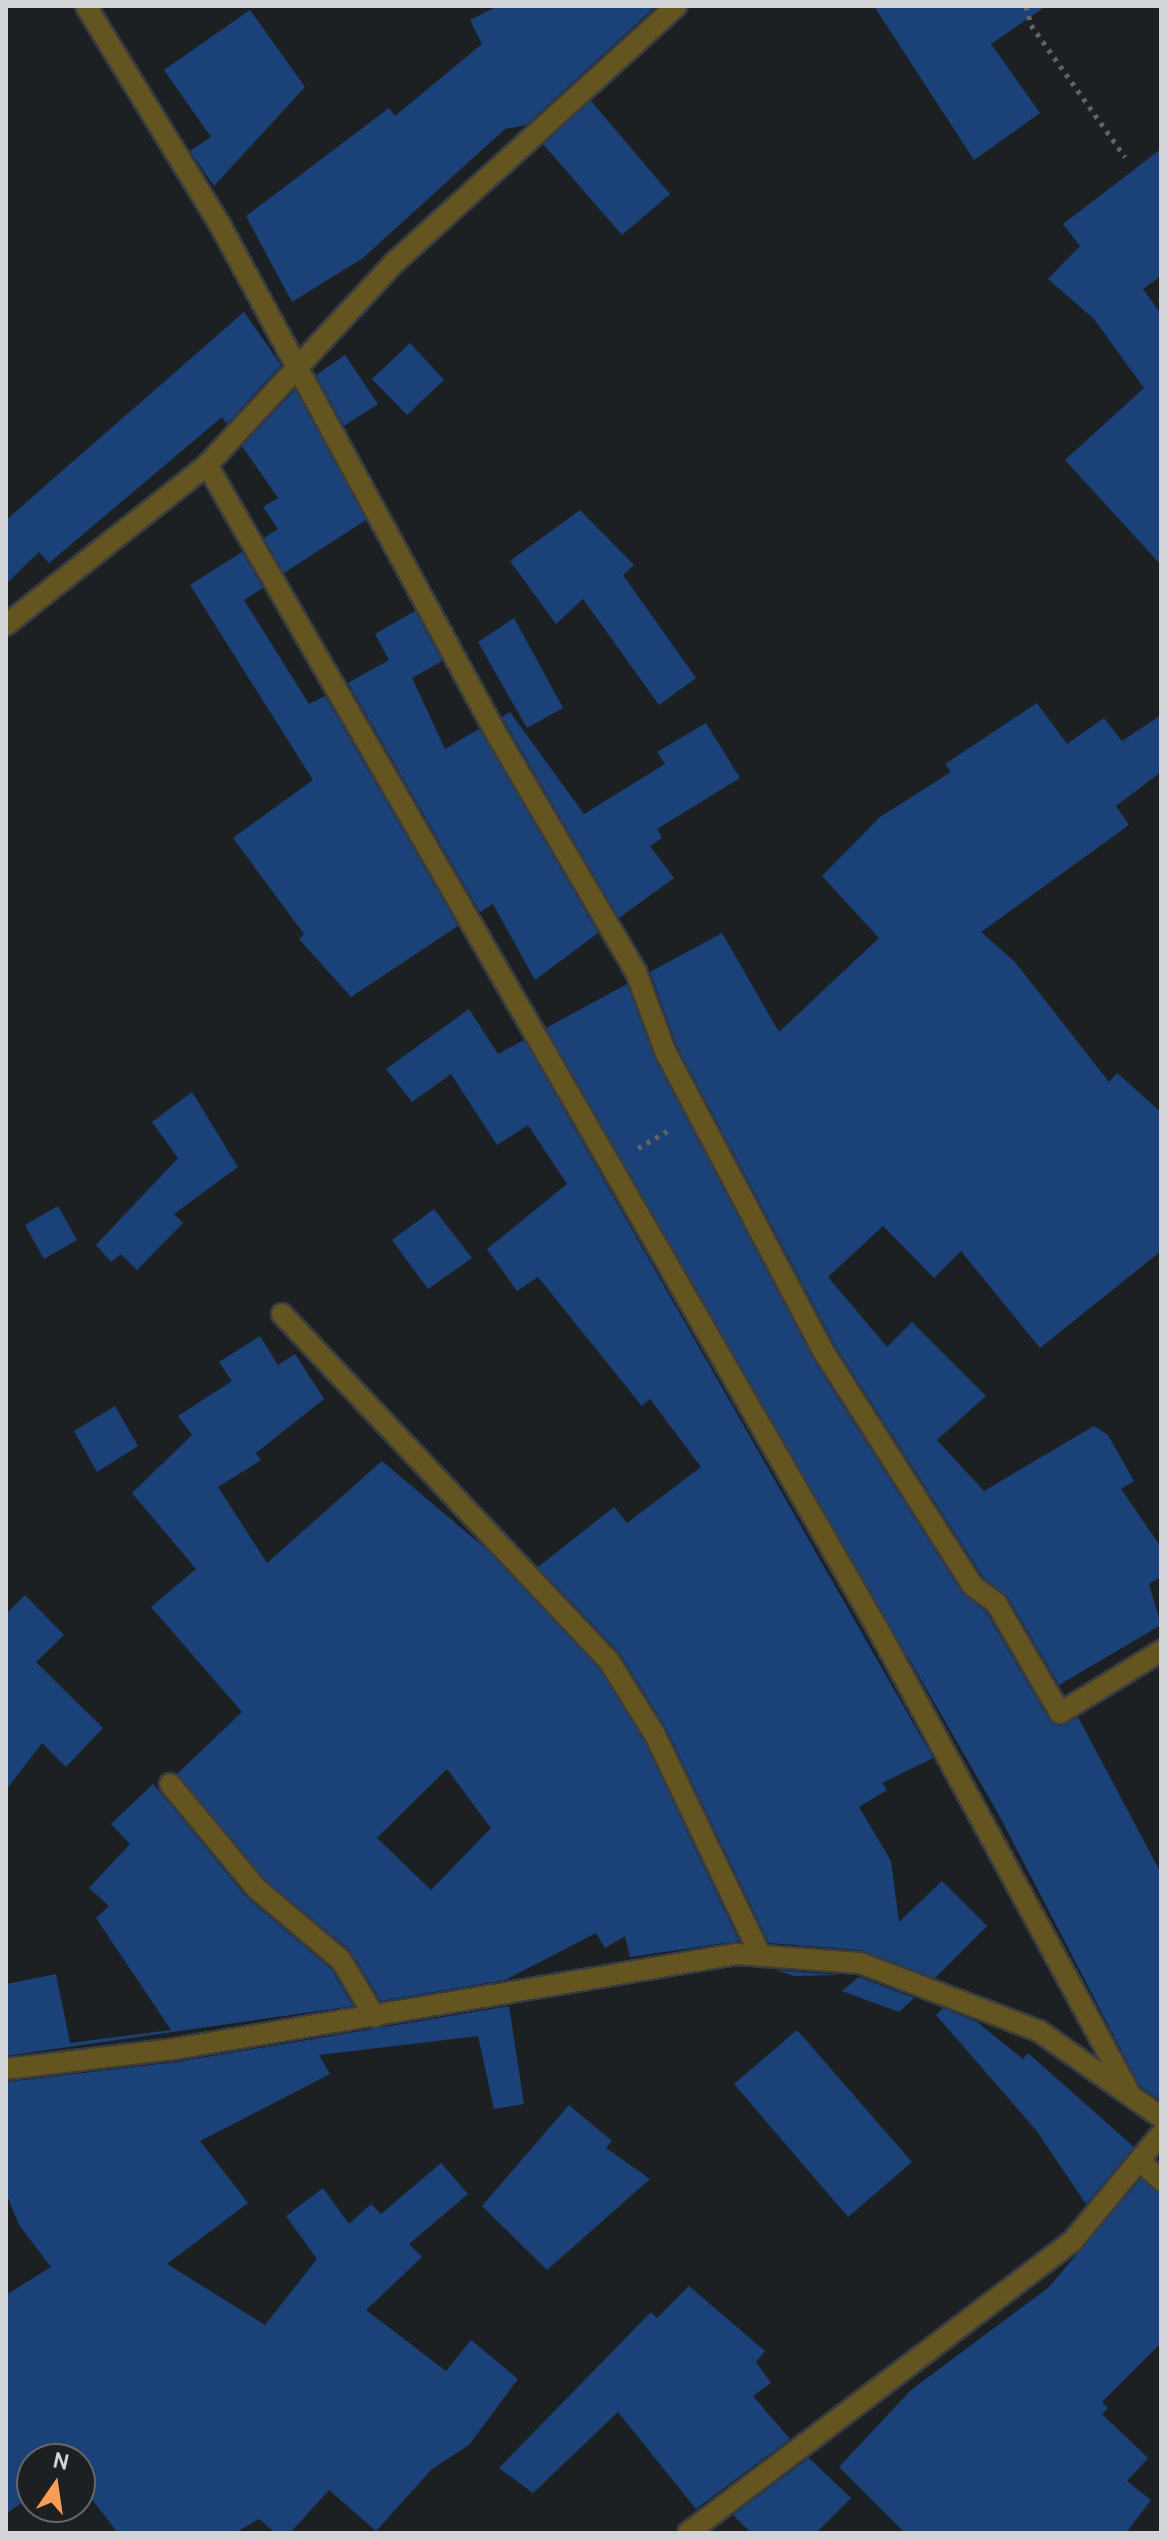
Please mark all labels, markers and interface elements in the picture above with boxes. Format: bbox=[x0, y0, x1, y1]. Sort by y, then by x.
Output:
north arrow bbox=[16, 2443, 96, 2523]
text: N bbox=[50, 2446, 72, 2476]

